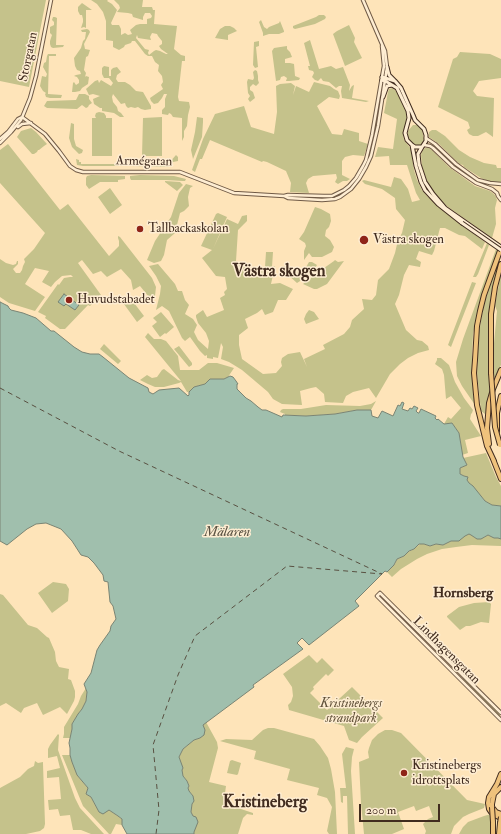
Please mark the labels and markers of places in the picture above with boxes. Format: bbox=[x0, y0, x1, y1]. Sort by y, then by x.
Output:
place label: Tallbackaskolan bbox=[148, 221, 229, 237]
marker: Tallbackaskolan bbox=[135, 224, 145, 234]
place label: Västra skogen bbox=[373, 232, 444, 248]
marker: Västra skogen bbox=[358, 234, 370, 246]
place label: Huvudstabadet bbox=[77, 292, 155, 308]
marker: Huvudstabadet bbox=[64, 295, 74, 305]
place label: Kristinebergs idrottsplats bbox=[412, 758, 481, 789]
marker: Kristinebergs idrottsplats bbox=[399, 768, 409, 778]

